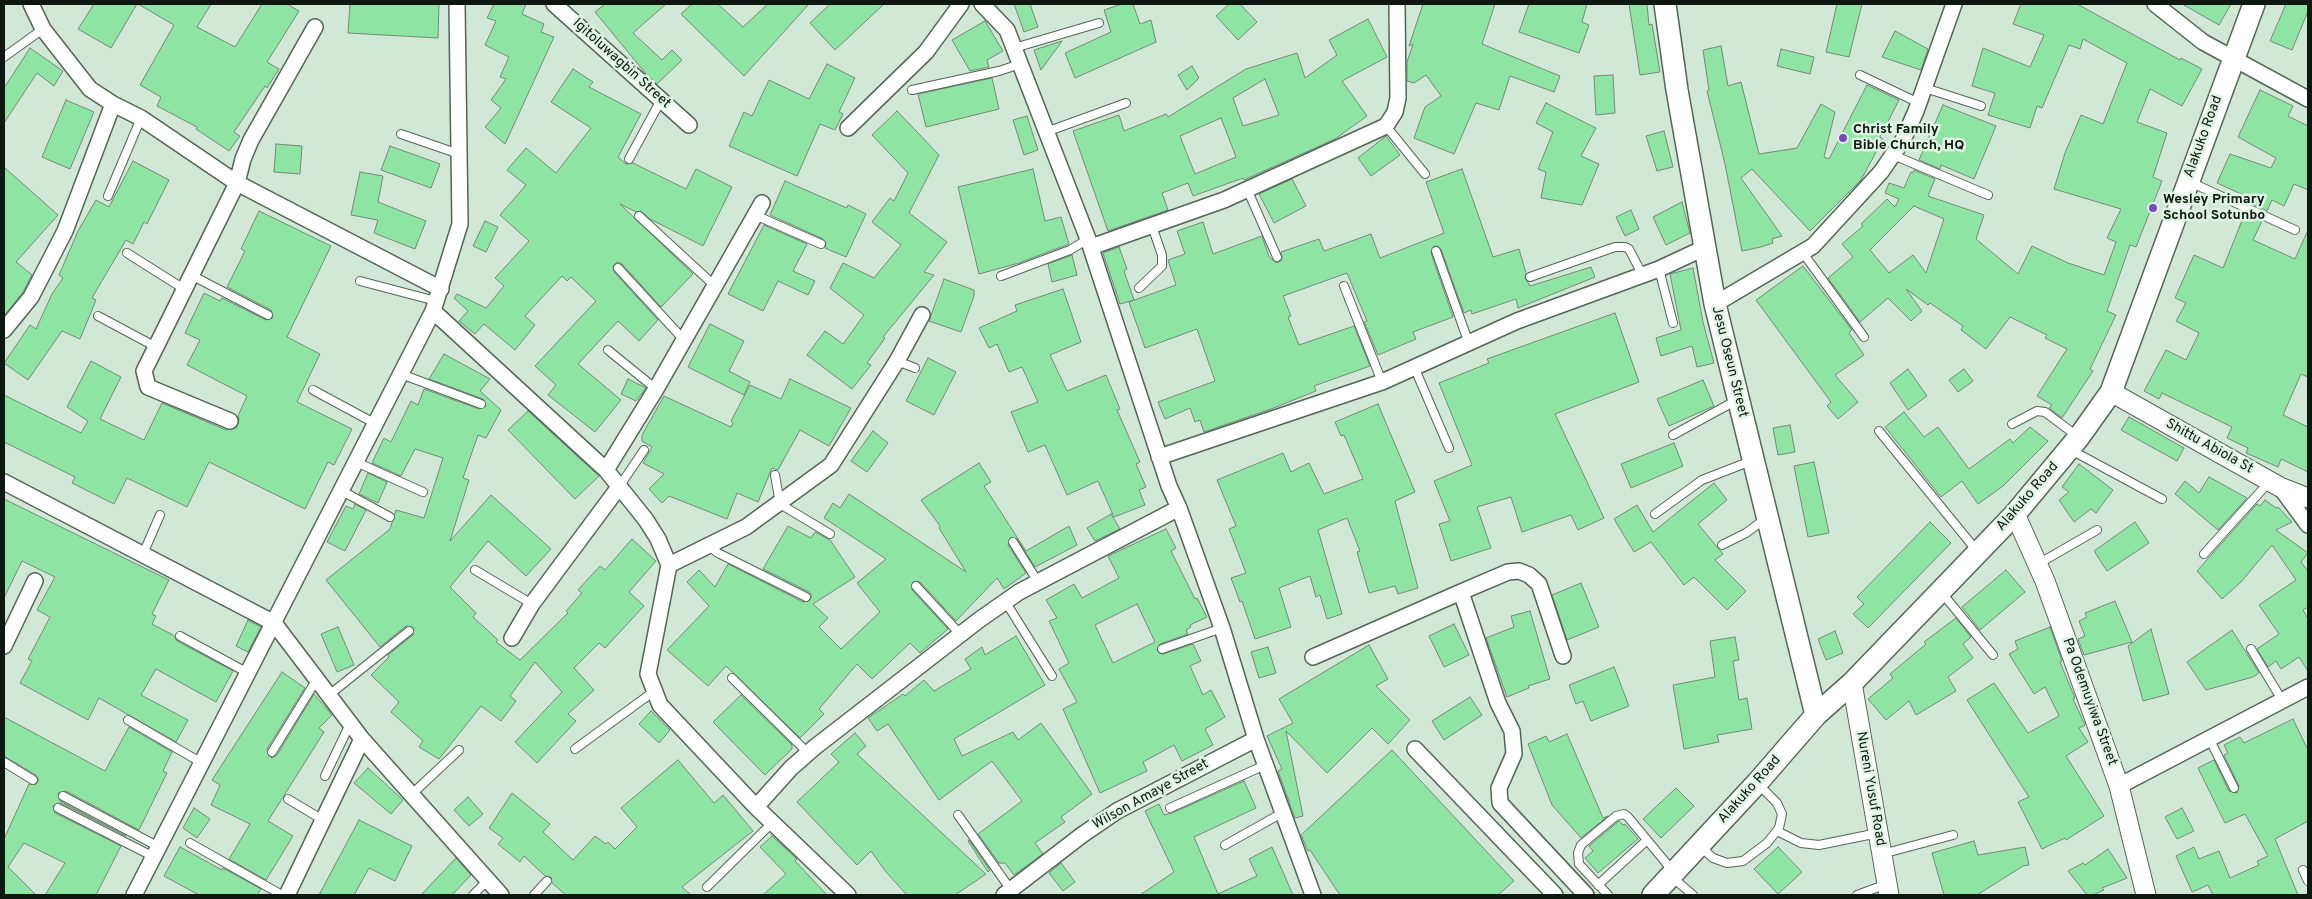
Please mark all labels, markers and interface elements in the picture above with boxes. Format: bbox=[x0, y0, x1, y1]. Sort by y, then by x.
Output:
street label: Igitoluwagbin Street bbox=[568, 15, 674, 113]
street label: Alakuko Road bbox=[2181, 94, 2227, 180]
place label: Christ Family Bible Church, HQ bbox=[1853, 122, 1964, 154]
marker: Christ Family Bible Church, HQ bbox=[1837, 132, 1849, 144]
place label: Wesley Primary School Sotunbo bbox=[2163, 192, 2265, 224]
marker: Wesley Primary School Sotunbo bbox=[2147, 202, 2159, 214]
street label: Jesu Oseun Street bbox=[1707, 305, 1751, 419]
street label: Shittu Abiola St bbox=[2162, 416, 2256, 478]
street label: Alakuko Road bbox=[1993, 459, 2063, 535]
street label: Pa Odemuyiwa Street bbox=[2058, 636, 2120, 768]
street label: Nureni Yusuf Road bbox=[1852, 730, 1888, 848]
street label: Alakuko Road bbox=[1715, 752, 1785, 828]
street label: Wilson Amaye Street bbox=[1090, 756, 1212, 834]

